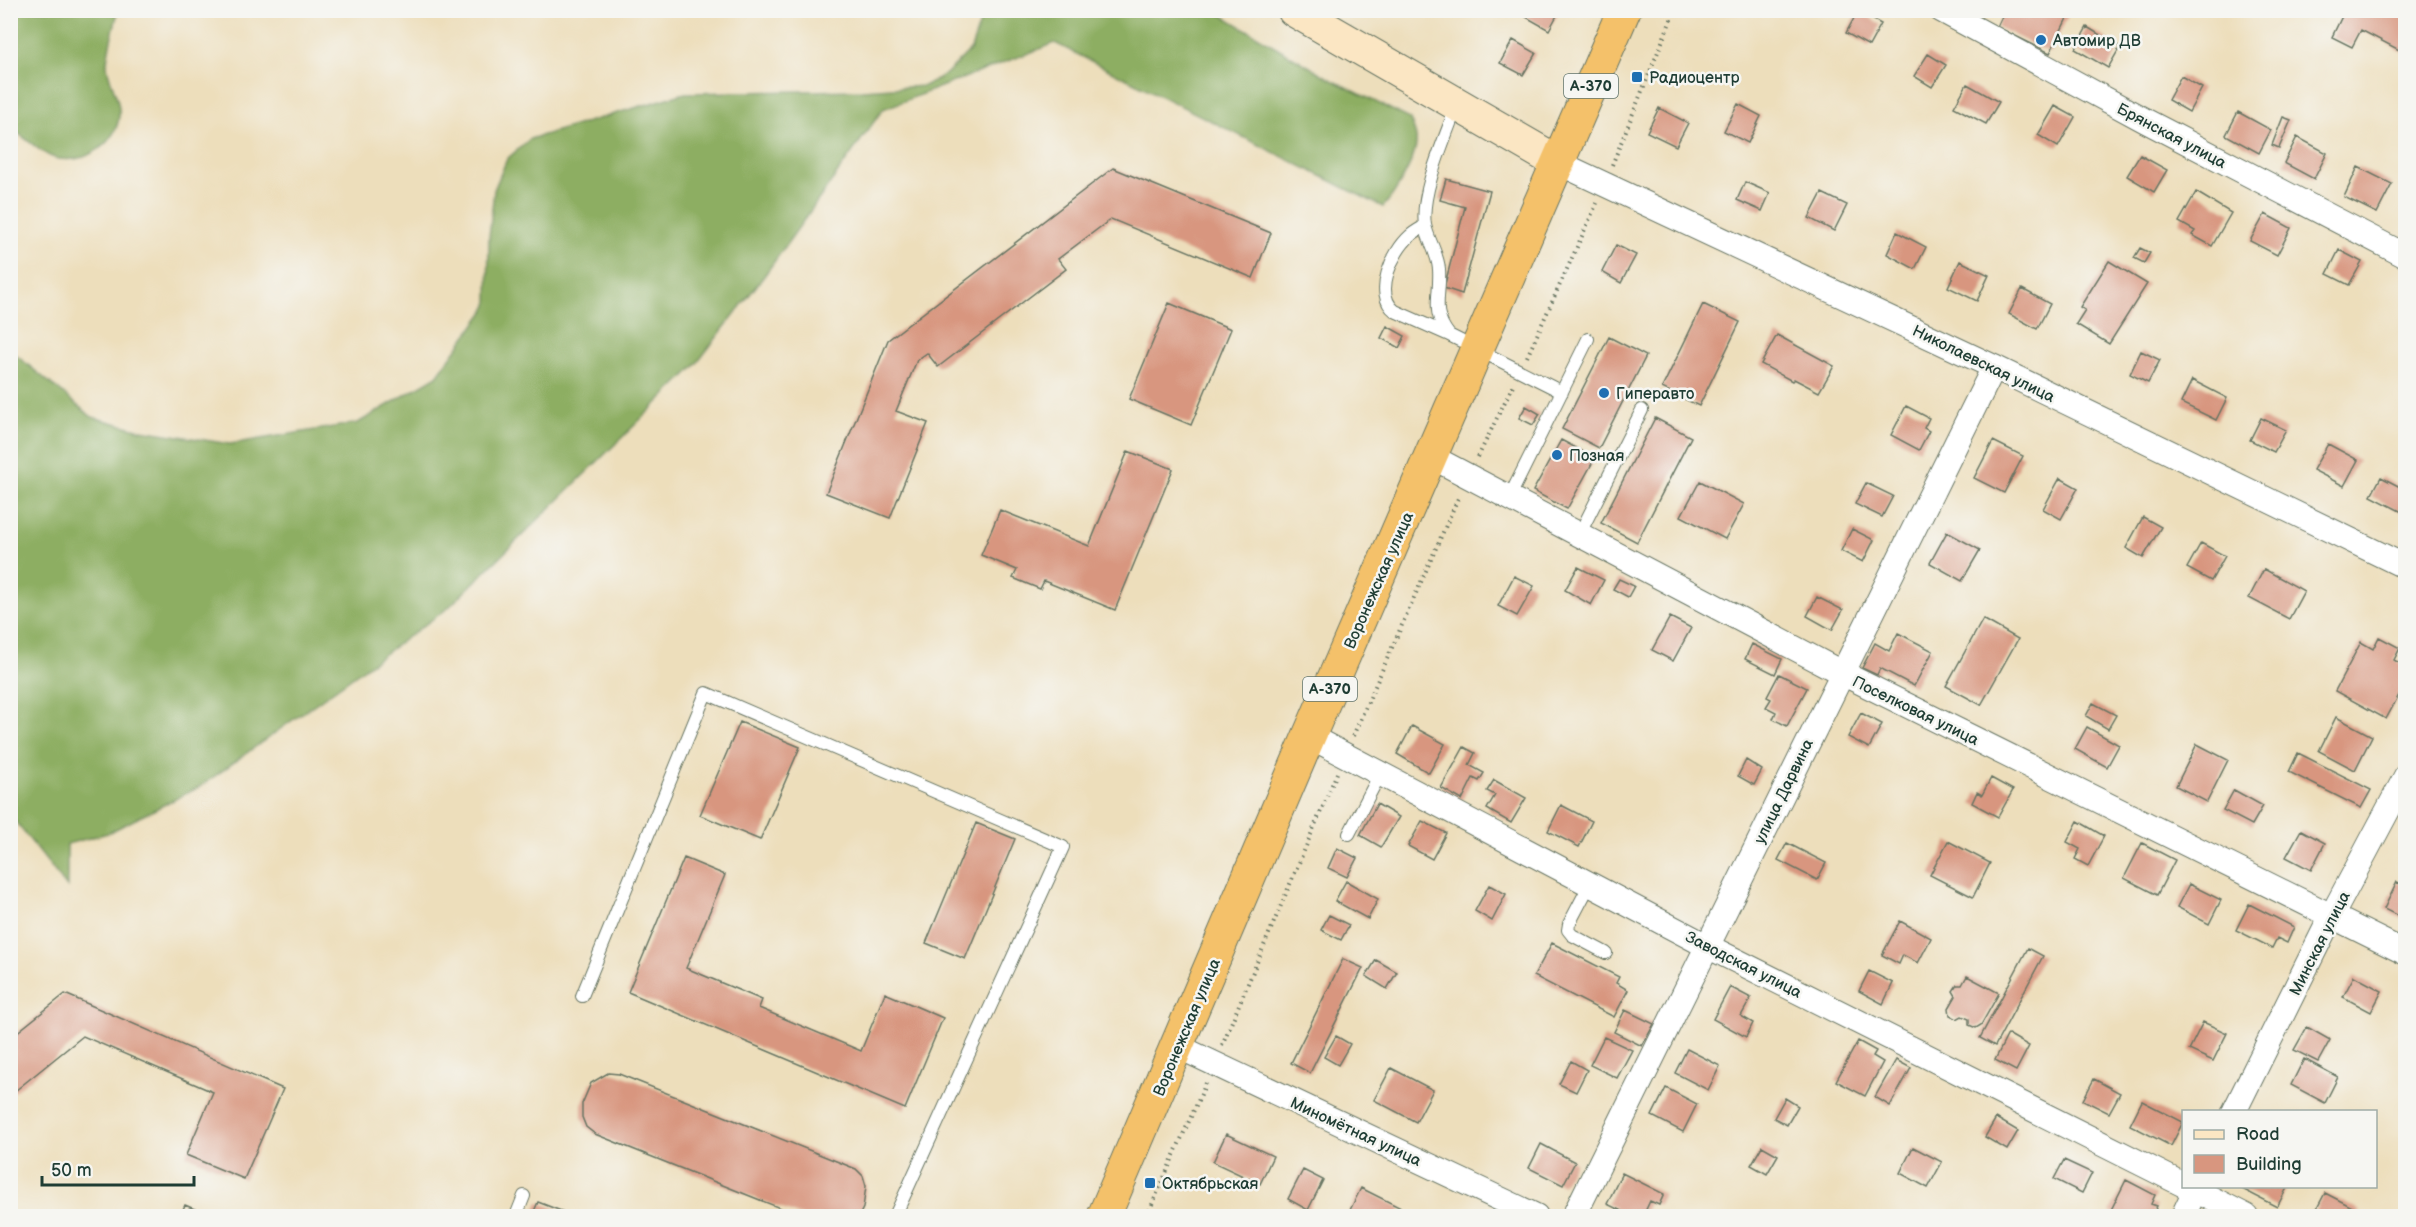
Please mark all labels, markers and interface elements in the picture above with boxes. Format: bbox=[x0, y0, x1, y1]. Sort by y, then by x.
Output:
place label: Автомир ДВ bbox=[2052, 32, 2141, 51]
marker: Автомир ДВ bbox=[2034, 33, 2048, 47]
place label: Радиоцентр bbox=[1649, 69, 1739, 88]
marker: Радиоцентр bbox=[1630, 70, 1644, 84]
road number: А-370 bbox=[1564, 74, 1618, 98]
street label: Брянская улица bbox=[2113, 100, 2230, 173]
street label: Николаевская улица bbox=[1909, 322, 2058, 407]
place label: Гиперавто bbox=[1616, 385, 1694, 404]
marker: Гиперавто bbox=[1597, 386, 1611, 400]
place label: Позная bbox=[1569, 447, 1624, 466]
marker: Позная bbox=[1550, 448, 1564, 462]
street label: Воронежская улица bbox=[1341, 509, 1418, 652]
street label: Поселковая улица bbox=[1849, 673, 1982, 750]
road number: А-370 bbox=[1303, 677, 1357, 701]
street label: улица Дарвина bbox=[1751, 736, 1818, 847]
street label: Минская улица bbox=[2286, 888, 2355, 999]
street label: Заводская улица bbox=[1682, 928, 1805, 1003]
street label: Воронежская улица bbox=[1150, 955, 1225, 1099]
street label: Миномётная улица bbox=[1287, 1094, 1424, 1171]
legend bbox=[2182, 1110, 2377, 1188]
text: Road bbox=[2236, 1124, 2280, 1145]
scale bar bbox=[42, 1149, 194, 1187]
text: Building bbox=[2236, 1154, 2302, 1175]
text: 50 m bbox=[51, 1160, 92, 1181]
place label: Октябрьская bbox=[1162, 1175, 1259, 1194]
marker: Октябрьская bbox=[1143, 1176, 1157, 1190]

